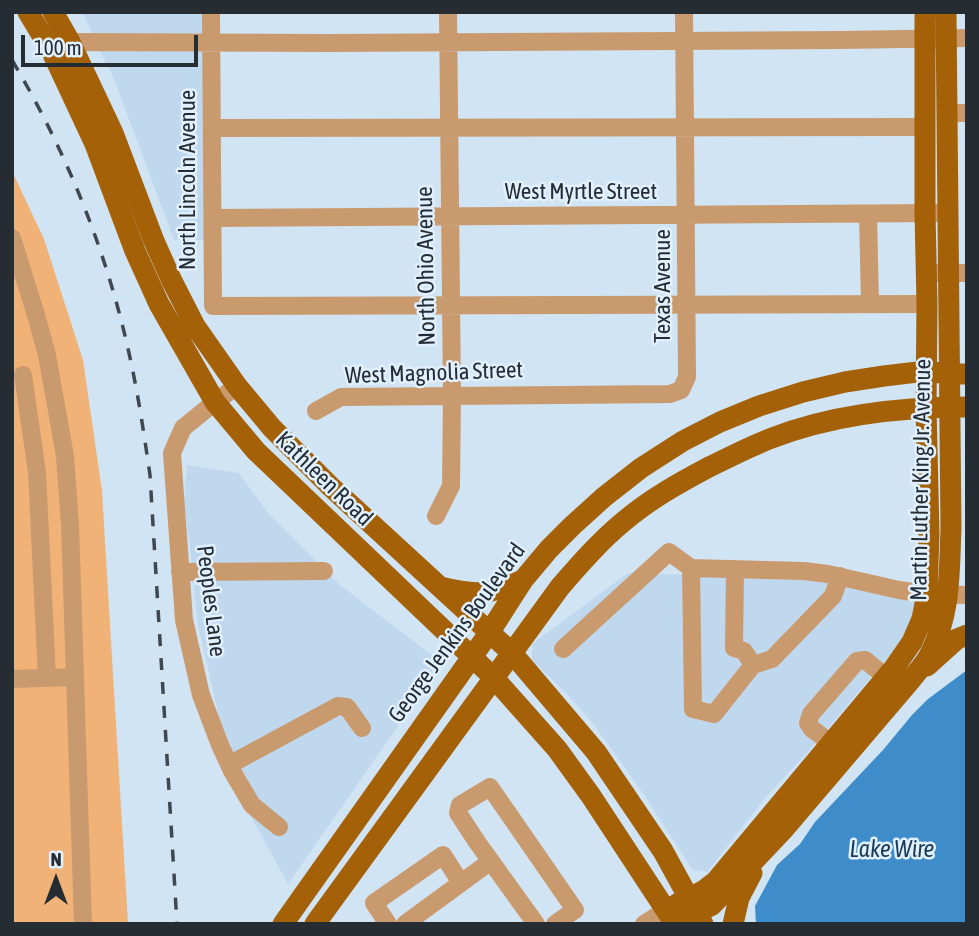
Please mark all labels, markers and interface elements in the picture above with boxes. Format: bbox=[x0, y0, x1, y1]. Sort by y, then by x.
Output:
scale bar bbox=[24, 21, 201, 65]
text: 100 m bbox=[34, 35, 82, 59]
street label: North Lincoln Avenue bbox=[174, 90, 202, 270]
street label: West Myrtle Street bbox=[505, 178, 657, 206]
street label: North Ohio Avenue bbox=[411, 186, 441, 346]
street label: Texas Avenue bbox=[649, 229, 677, 343]
street label: West Magnolia Street bbox=[345, 356, 523, 390]
street label: Martin Luther King Jr. Avenue bbox=[905, 359, 937, 601]
street label: Kathleen Road bbox=[270, 426, 378, 532]
street label: George Jenkins Boulevard bbox=[383, 538, 531, 728]
street label: Peoples Lane bbox=[190, 544, 232, 658]
water label: Lake Wire bbox=[850, 835, 934, 863]
north arrow bbox=[21, 845, 91, 915]
text: N bbox=[50, 848, 62, 870]

